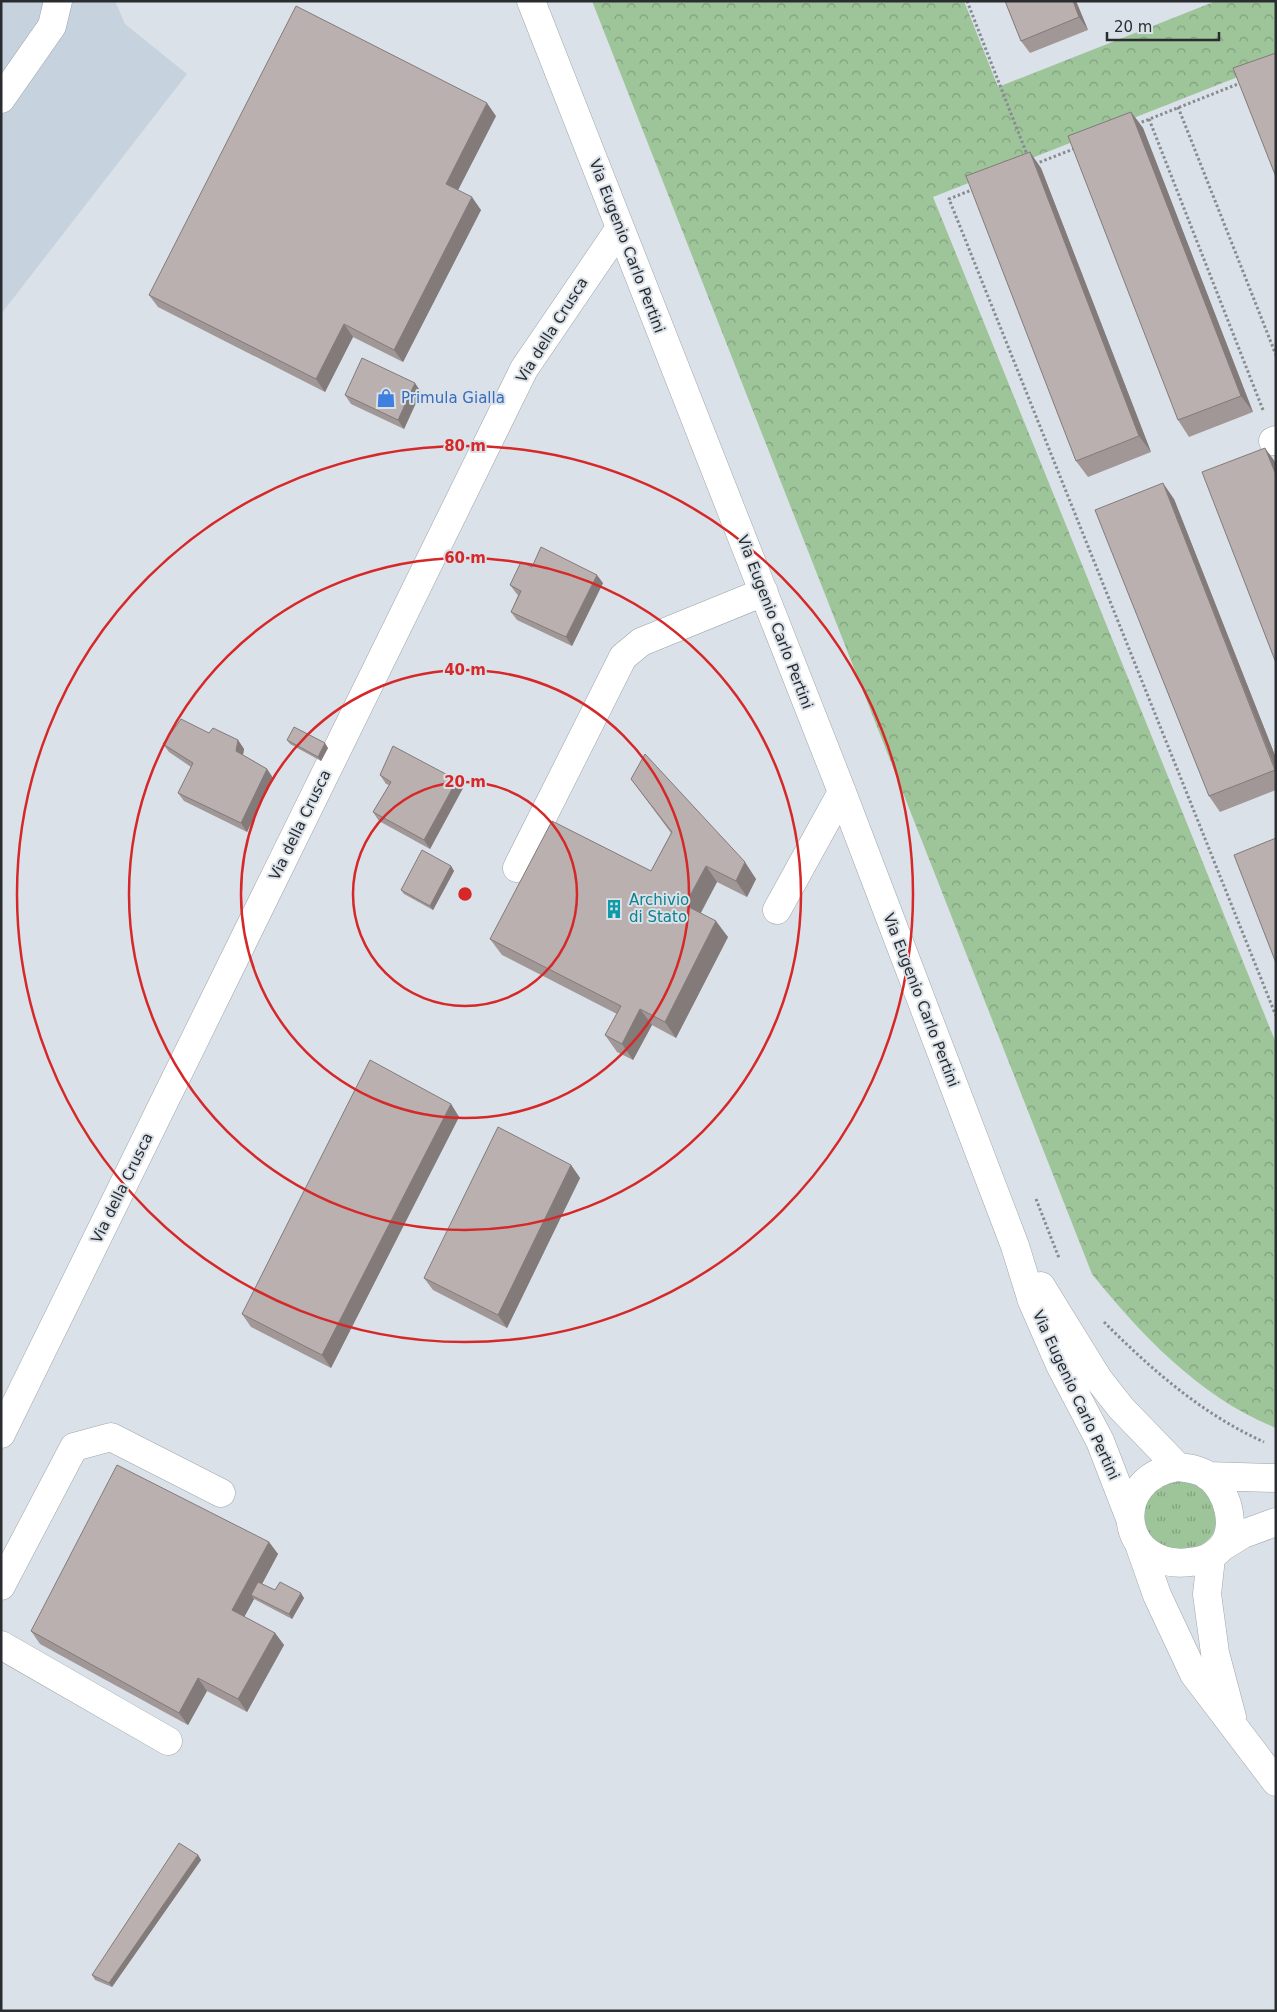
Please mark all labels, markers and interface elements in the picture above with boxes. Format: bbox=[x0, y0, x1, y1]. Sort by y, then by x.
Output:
scale bar bbox=[1107, 10, 1220, 42]
text: 20 m bbox=[1114, 18, 1152, 36]
street label: Via Eugenio Carlo Pertini bbox=[585, 156, 669, 336]
street label: Via della Crusca bbox=[512, 274, 592, 386]
shop icon: Primula Gialla bbox=[375, 387, 397, 409]
place label: Primula Gialla bbox=[401, 389, 505, 407]
text: 80 m bbox=[444, 437, 486, 455]
street label: Via Eugenio Carlo Pertini bbox=[733, 532, 817, 712]
text: 60 m bbox=[444, 549, 486, 567]
text: 40 m bbox=[444, 661, 486, 679]
street label: Via della Crusca bbox=[265, 767, 335, 883]
text: 20 m bbox=[444, 773, 486, 791]
centre of rings bbox=[456, 885, 474, 903]
place label: Archivio di Stato bbox=[629, 891, 689, 926]
building icon: Archivio di Stato bbox=[603, 898, 625, 920]
street label: Via Eugenio Carlo Pertini bbox=[879, 910, 963, 1090]
street label: Via della Crusca bbox=[87, 1130, 157, 1246]
street label: Via Eugenio Carlo Pertini bbox=[1029, 1307, 1123, 1483]

